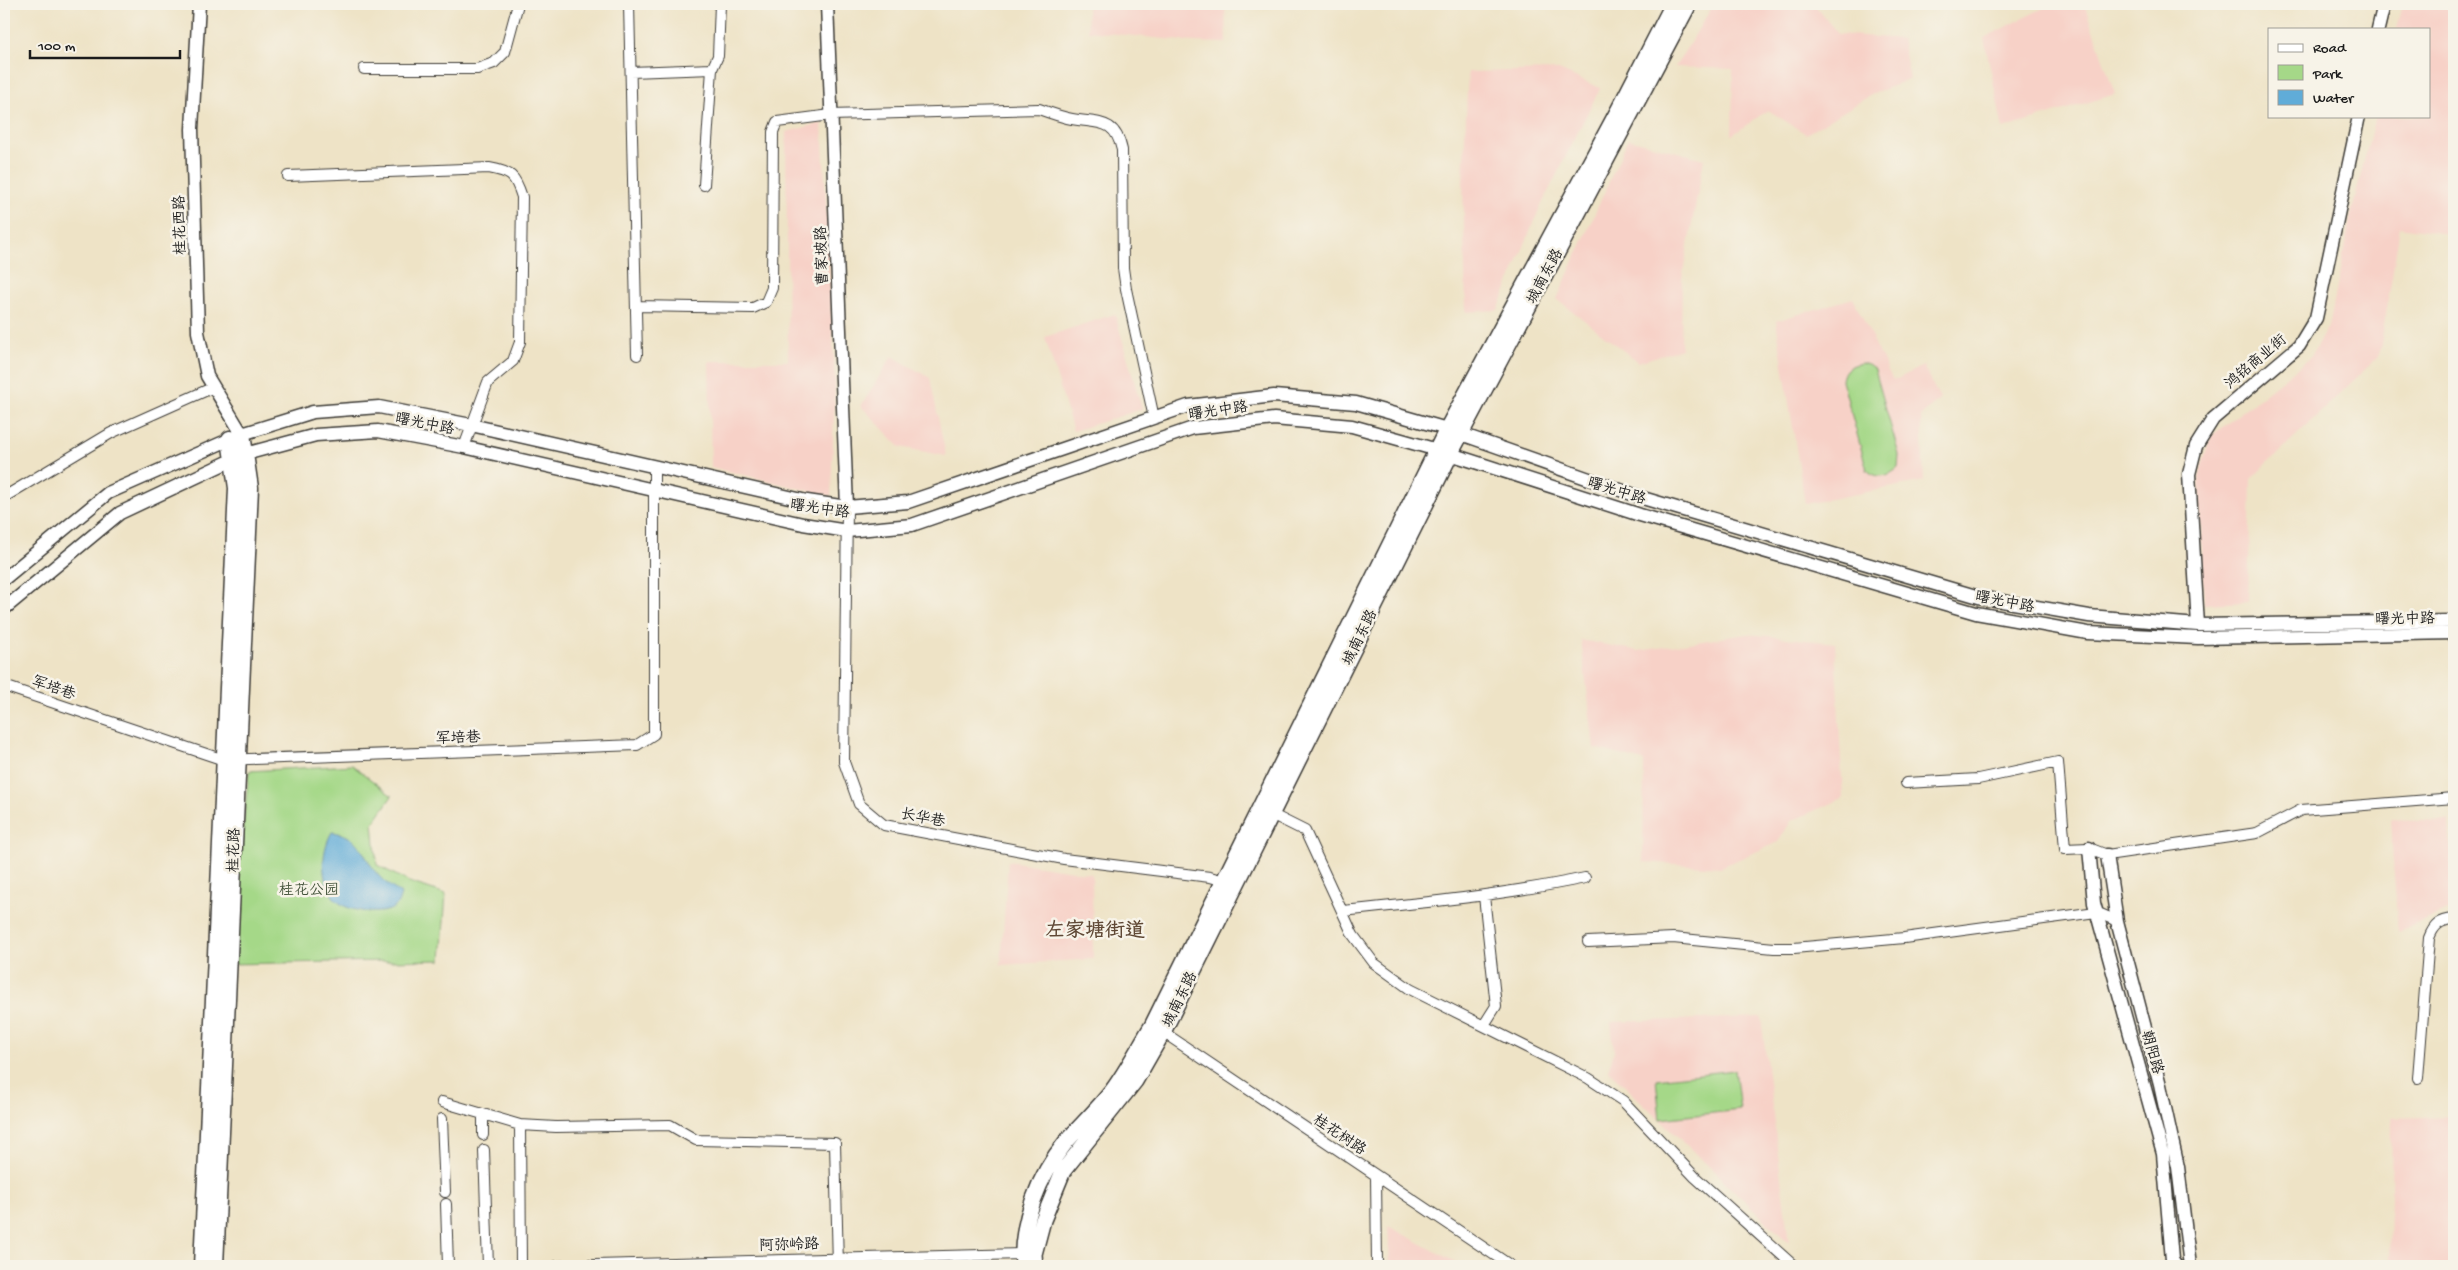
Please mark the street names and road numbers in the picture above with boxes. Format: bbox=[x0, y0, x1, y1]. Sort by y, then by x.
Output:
street label: 桂花西路 bbox=[170, 195, 191, 255]
street label: 曹家坡路 bbox=[813, 226, 833, 286]
street label: 城南东路 bbox=[1523, 246, 1568, 308]
street label: 鸿铭商业街 bbox=[2221, 331, 2291, 394]
street label: 曙光中路 bbox=[1187, 399, 1249, 425]
street label: 曙光中路 bbox=[393, 410, 456, 440]
street label: 曙光中路 bbox=[1585, 475, 1648, 509]
street label: 曙光中路 bbox=[789, 497, 851, 523]
street label: 曙光中路 bbox=[1973, 588, 2036, 618]
street label: 城南东路 bbox=[1339, 607, 1382, 669]
street label: 曙光中路 bbox=[2375, 610, 2435, 630]
street label: 军培巷 bbox=[29, 673, 78, 705]
street label: 军培巷 bbox=[435, 729, 481, 749]
street label: 长华巷 bbox=[899, 806, 946, 832]
street label: 桂花路 bbox=[224, 827, 245, 873]
street label: 城南东路 bbox=[1159, 969, 1202, 1031]
street label: 朝阳路 bbox=[2136, 1028, 2166, 1077]
street label: 桂花树路 bbox=[1309, 1111, 1369, 1160]
street label: 阿弥岭路 bbox=[759, 1236, 819, 1256]

